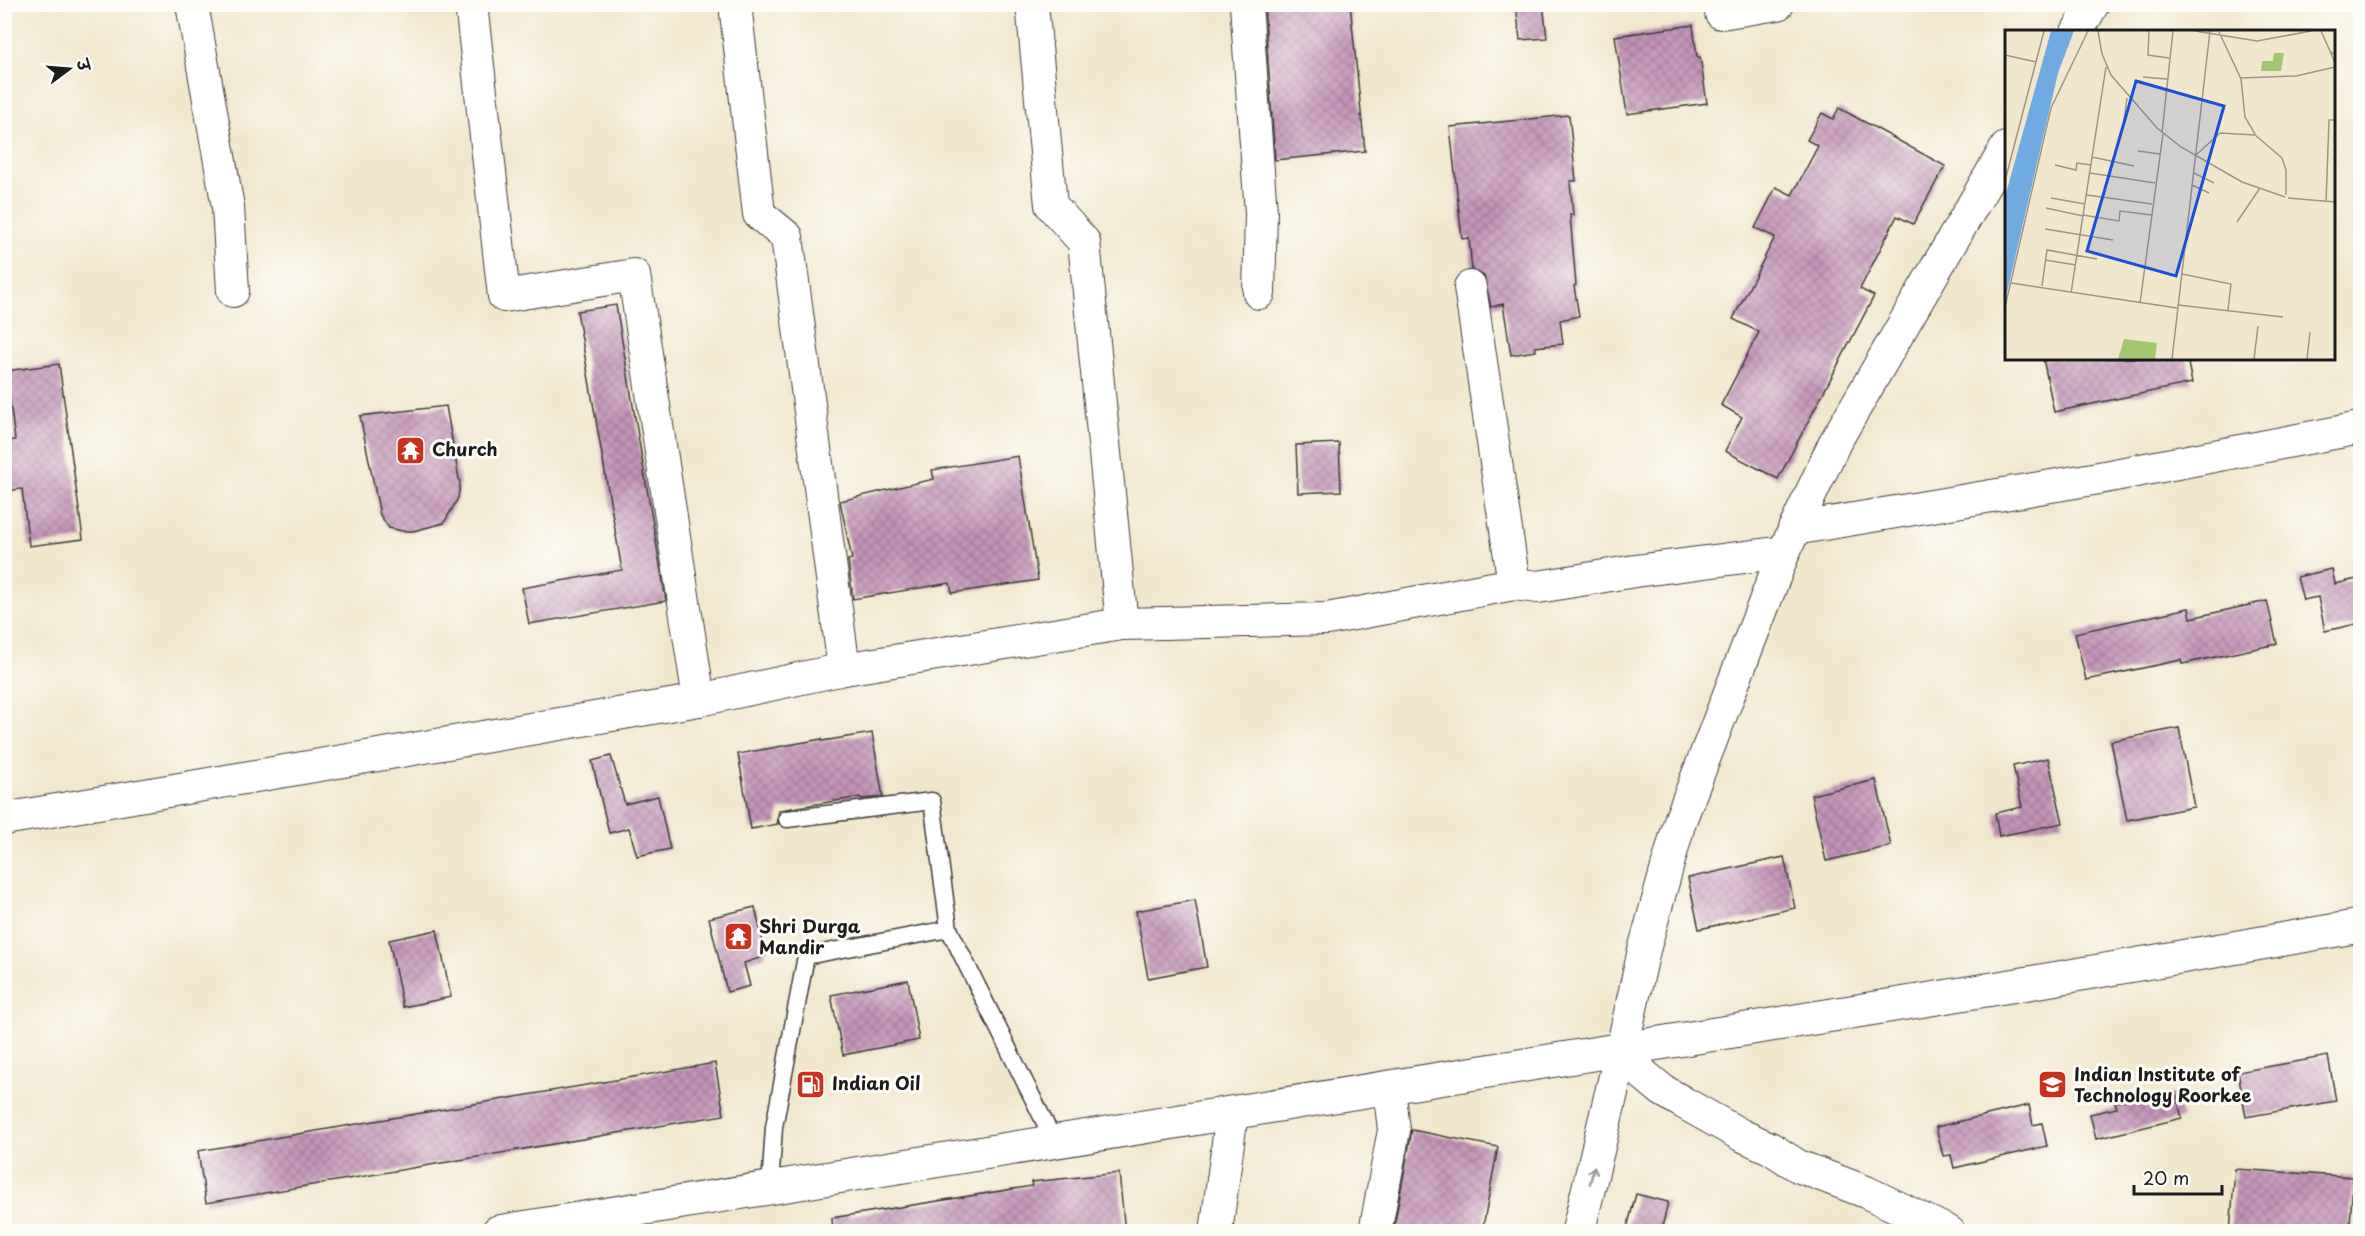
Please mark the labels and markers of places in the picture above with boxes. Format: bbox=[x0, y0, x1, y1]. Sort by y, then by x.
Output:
temple icon: Church bbox=[395, 434, 427, 466]
place label: Church bbox=[432, 435, 498, 462]
place label: Shri Durga Mandir bbox=[759, 912, 861, 960]
temple icon: Shri Durga Mandir bbox=[722, 921, 754, 953]
place label: Indian Institute of Technology Roorkee bbox=[2074, 1060, 2251, 1108]
fuel station icon: Indian Oil bbox=[795, 1068, 827, 1100]
place label: Indian Oil bbox=[832, 1069, 920, 1096]
school or university icon: Indian Institute of Technology Roorkee bbox=[2037, 1069, 2069, 1101]

